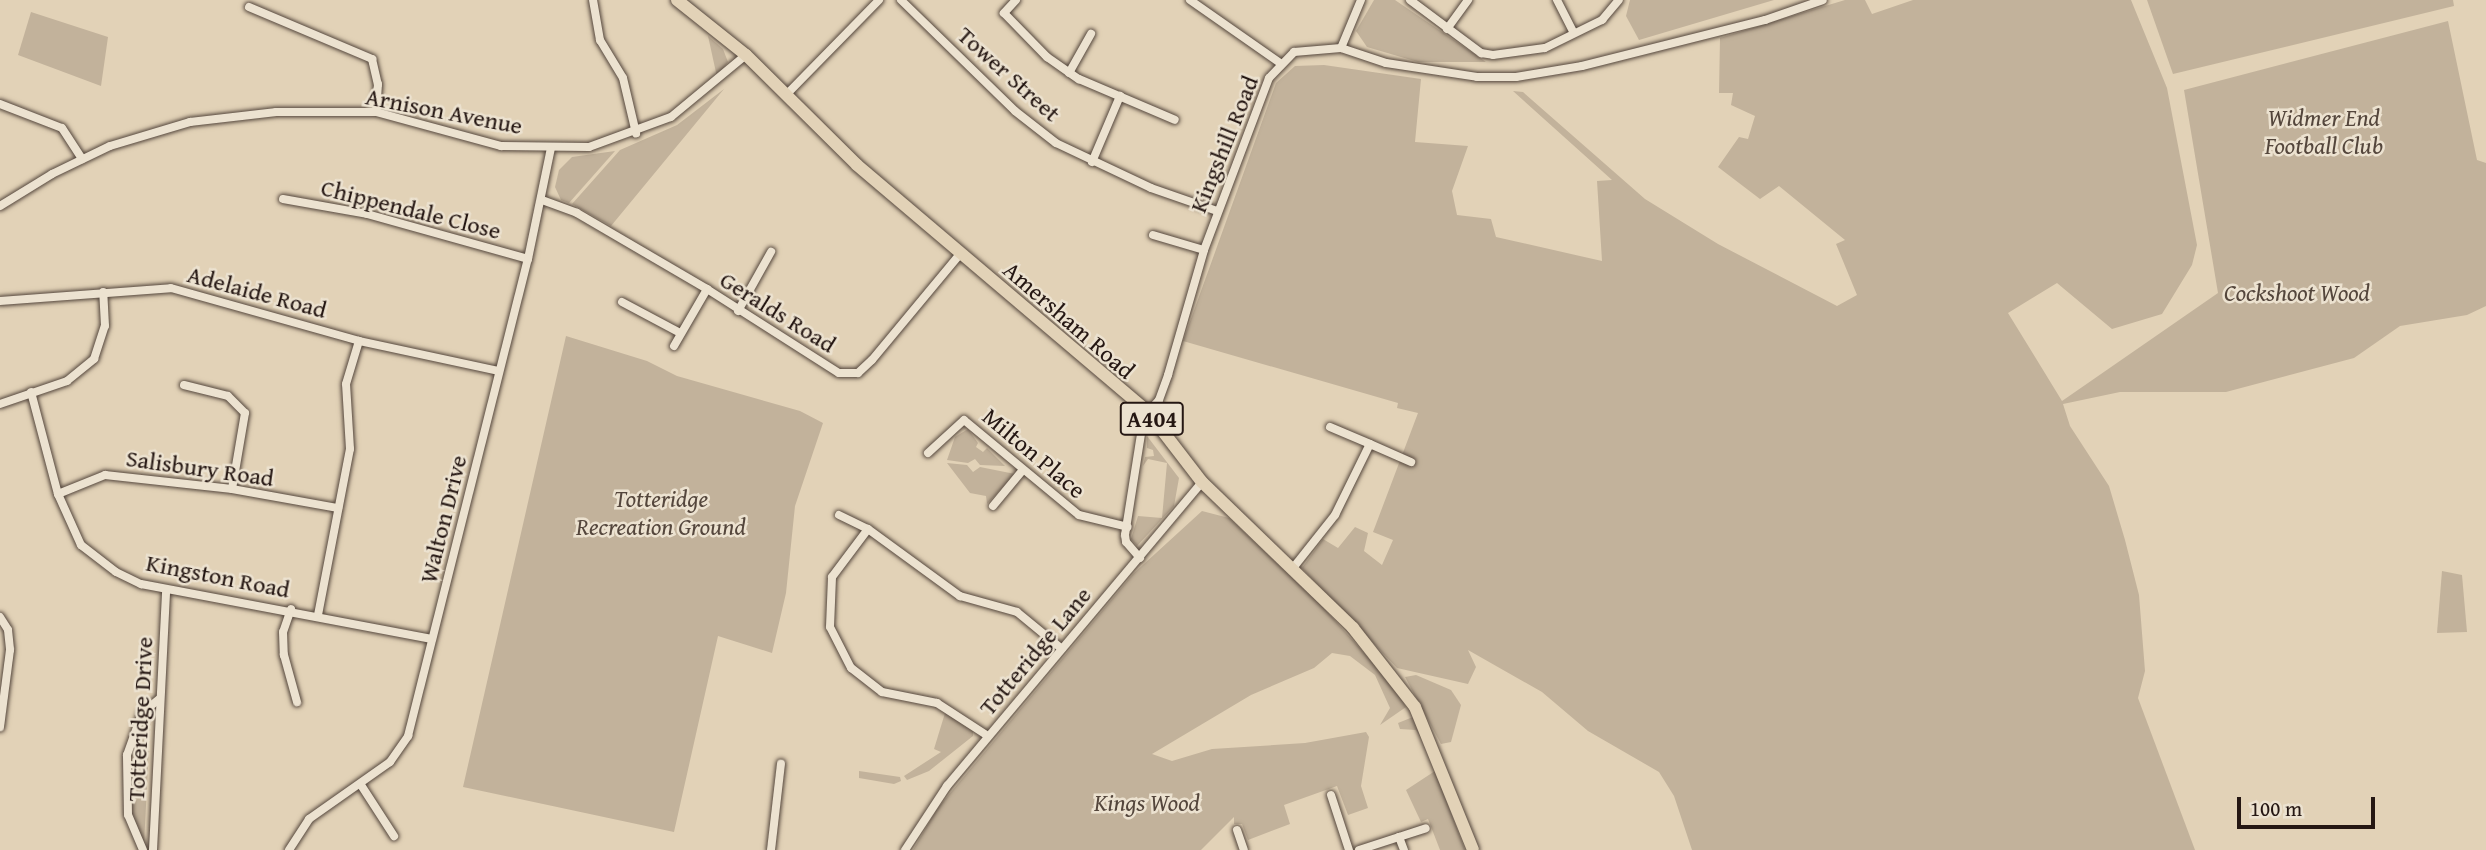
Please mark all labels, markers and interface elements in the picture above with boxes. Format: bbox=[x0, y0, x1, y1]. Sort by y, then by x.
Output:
street label: Tower Street bbox=[952, 20, 1066, 128]
street label: Kingshill Road bbox=[1183, 71, 1265, 217]
street label: Arnison Avenue bbox=[363, 82, 525, 140]
park label: Widmer End Football Club bbox=[2265, 104, 2383, 160]
street label: Chippendale Close bbox=[318, 173, 504, 245]
street label: Amersham Road bbox=[997, 255, 1141, 385]
street label: Adelaide Road bbox=[184, 260, 330, 324]
street label: Geralds Road bbox=[715, 265, 841, 359]
park label: Cockshoot Wood bbox=[2224, 279, 2370, 307]
road number: A404 bbox=[1119, 400, 1185, 438]
street label: Milton Place bbox=[977, 402, 1091, 504]
street label: Salisbury Road bbox=[124, 443, 276, 493]
street label: Walton Drive bbox=[413, 452, 473, 586]
park label: Totteridge Recreation Ground bbox=[576, 485, 746, 541]
street label: Kingston Road bbox=[144, 548, 292, 604]
street label: Totteridge Lane bbox=[973, 581, 1097, 721]
street label: Totteridge Drive bbox=[121, 636, 159, 802]
scale bar bbox=[2241, 784, 2379, 828]
park label: Kings Wood bbox=[1094, 789, 1200, 817]
text: 100 m bbox=[2250, 793, 2302, 824]

